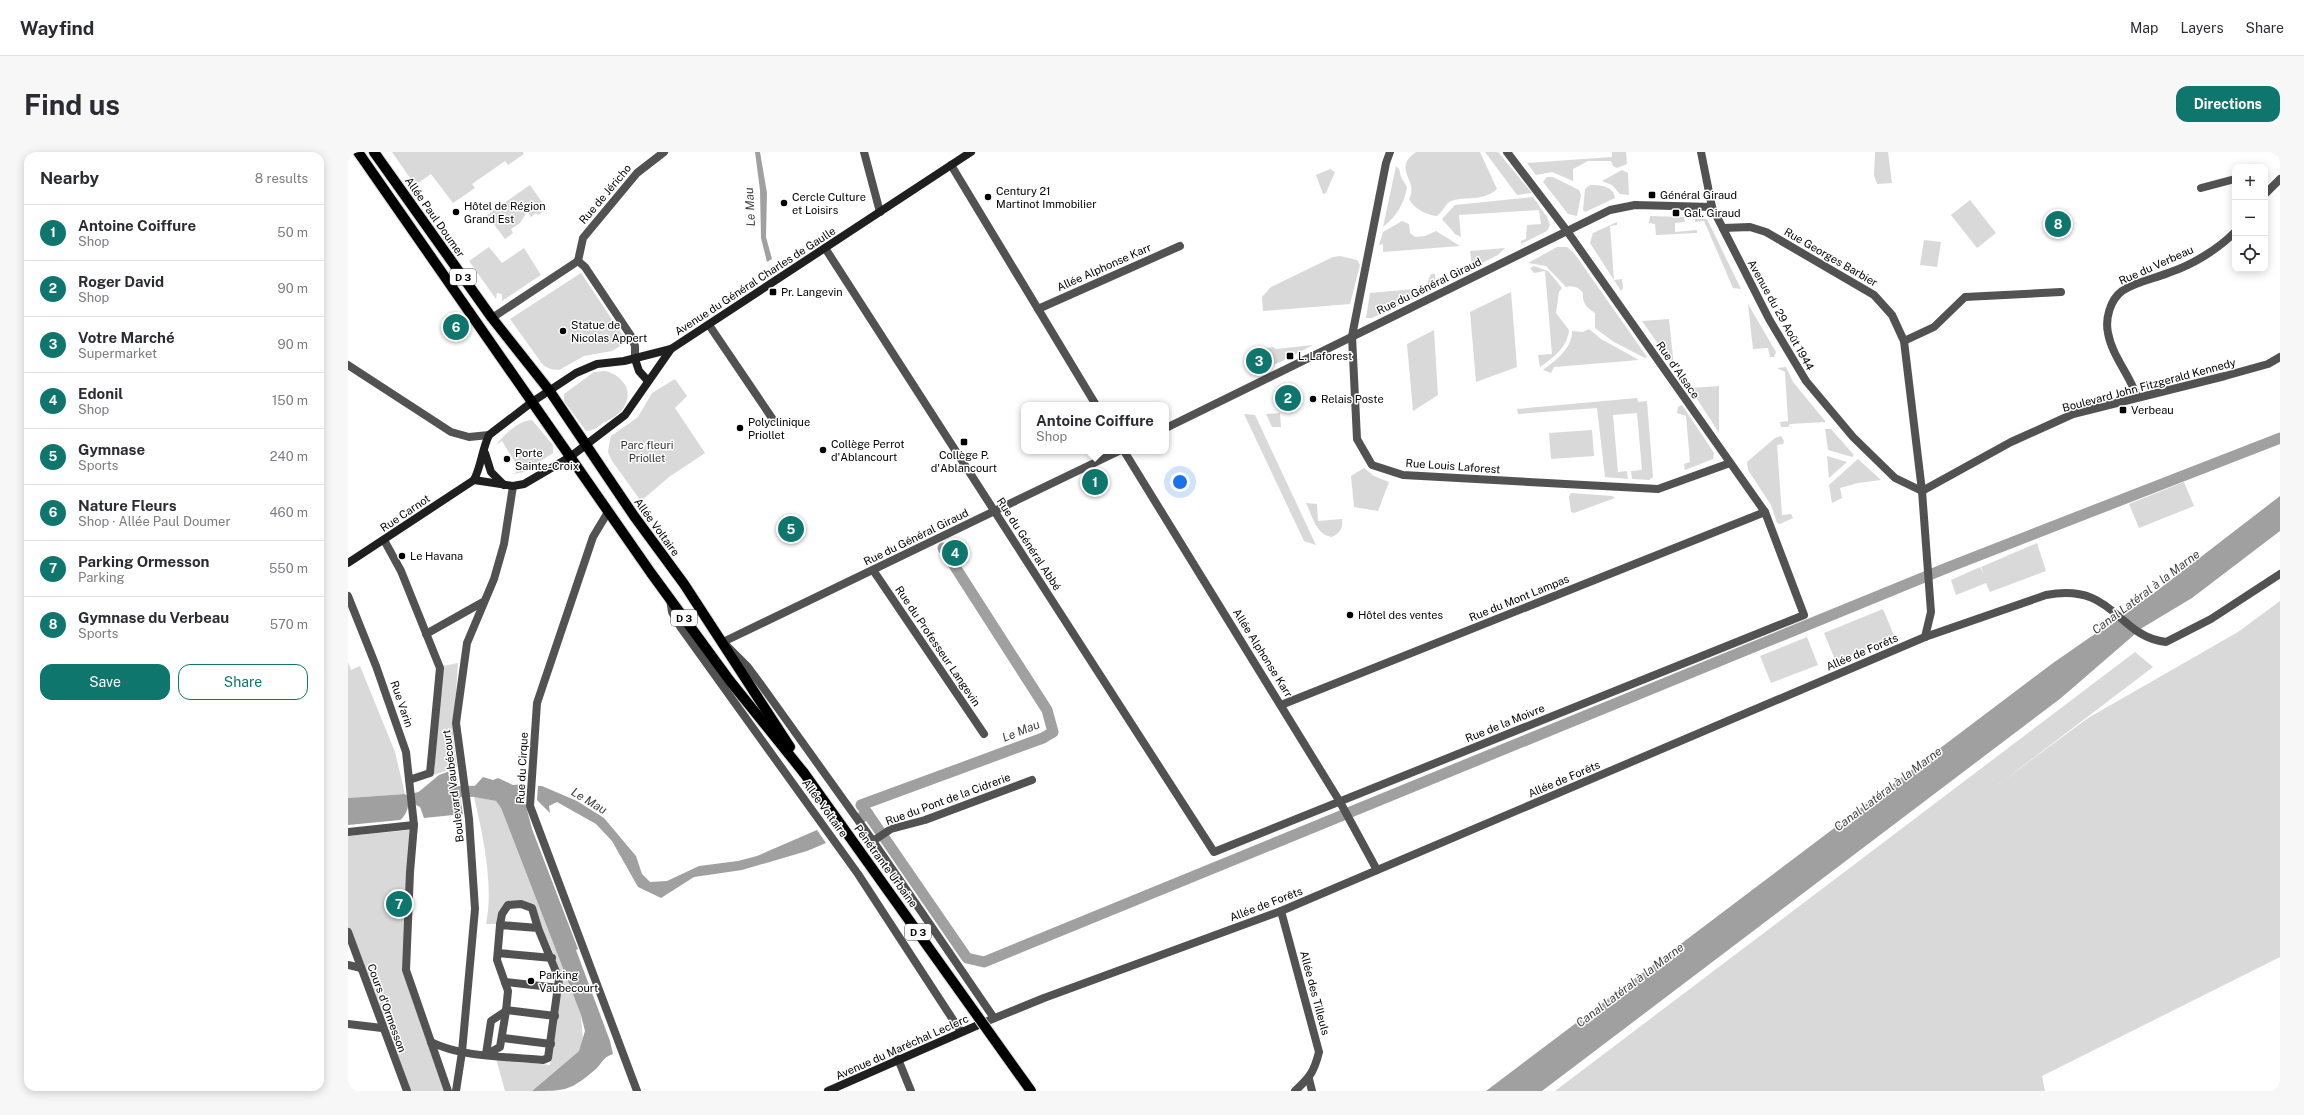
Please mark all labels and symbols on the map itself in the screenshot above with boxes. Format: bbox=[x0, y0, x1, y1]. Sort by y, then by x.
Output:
street label: Rue de Jéricho bbox=[577, 162, 633, 226]
street label: Allée Paul Doumer bbox=[403, 175, 467, 259]
place label: Century 21 Martinot Immobilier bbox=[996, 185, 1097, 210]
water label: Le Mau bbox=[742, 187, 758, 227]
place label: Général Giraud bbox=[1660, 189, 1737, 201]
marker: Général Giraud bbox=[1647, 190, 1657, 200]
place label: Cercle Culture et Loisirs bbox=[792, 191, 866, 216]
marker: Century 21 Martinot Immobilier bbox=[983, 192, 993, 202]
marker: Cercle Culture et Loisirs bbox=[779, 198, 789, 208]
place label: Hôtel de Région Grand Est bbox=[464, 200, 546, 225]
marker: Hôtel de Région Grand Est bbox=[451, 207, 461, 217]
place label: Gal. Giraud bbox=[1684, 207, 1741, 219]
marker: Gal. Giraud bbox=[1671, 208, 1681, 218]
pin: 8 bbox=[2045, 209, 2071, 239]
street label: Avenue du Général Charles de Gaulle bbox=[672, 225, 838, 337]
street label: Rue Georges Barbier bbox=[1782, 225, 1880, 289]
street label: Allée Alphonse Karr bbox=[1055, 241, 1153, 293]
street label: Rue du Verbeau bbox=[2117, 243, 2195, 287]
street label: Rue du Général Giraud bbox=[1375, 255, 1483, 317]
street label: Avenue du 29 Août 1944 bbox=[1746, 258, 1816, 372]
road number: D 3 bbox=[450, 269, 476, 285]
place label: Pr. Langevin bbox=[781, 286, 843, 298]
marker: Pr. Langevin bbox=[768, 287, 778, 297]
pin: 6 bbox=[443, 312, 469, 342]
place label: Statue de Nicolas Appert bbox=[571, 319, 647, 344]
marker: Statue de Nicolas Appert bbox=[558, 326, 568, 336]
street label: Rue d'Alsace bbox=[1654, 339, 1702, 401]
pin: 3 bbox=[1246, 346, 1272, 376]
place label: L. Laforest bbox=[1298, 350, 1352, 362]
marker: L. Laforest bbox=[1285, 351, 1295, 361]
street label: Boulevard John Fitzgerald Kennedy bbox=[2061, 356, 2237, 414]
pin: 2 bbox=[1275, 383, 1301, 413]
place label: Relais Poste bbox=[1321, 393, 1384, 405]
marker: Relais Poste bbox=[1308, 394, 1318, 404]
place label: Verbeau bbox=[2131, 404, 2174, 416]
marker: Verbeau bbox=[2118, 405, 2128, 415]
place label: Polyclinique Priollet bbox=[748, 416, 810, 441]
marker: Polyclinique Priollet bbox=[735, 423, 745, 433]
marker: Collège P. d'Ablancourt bbox=[959, 437, 969, 447]
place label: Collège Perrot d'Ablancourt bbox=[831, 438, 905, 463]
park label: Parc fleuri Priollet bbox=[621, 439, 673, 464]
marker: Collège Perrot d'Ablancourt bbox=[818, 445, 828, 455]
place label: Porte Sainte-Croix bbox=[515, 447, 579, 472]
place label: Collège P. d'Ablancourt bbox=[931, 449, 997, 474]
marker: Porte Sainte-Croix bbox=[502, 454, 512, 464]
street label: Rue Louis Laforest bbox=[1405, 457, 1501, 475]
pin: 1 bbox=[1082, 467, 1108, 497]
your location bbox=[1170, 472, 1190, 492]
street label: Rue Carnot bbox=[378, 492, 432, 534]
street label: Rue du Général Abbé bbox=[994, 495, 1064, 593]
street label: Allée Voltaire bbox=[632, 496, 682, 558]
street label: Rue du Général Giraud bbox=[862, 506, 970, 568]
pin: 5 bbox=[778, 514, 804, 544]
pin: 4 bbox=[942, 538, 968, 568]
water label: Canal Latéral à la Marne bbox=[2089, 547, 2203, 637]
place label: Le Havana bbox=[410, 550, 463, 562]
marker: Le Havana bbox=[397, 551, 407, 561]
street label: Rue du Mont Lampas bbox=[1467, 572, 1571, 624]
street label: Rue du Professeur Langevin bbox=[893, 584, 983, 708]
street label: Allée Alphonse Karr bbox=[1231, 607, 1295, 699]
place label: Hôtel des ventes bbox=[1358, 609, 1444, 621]
road number: D 3 bbox=[671, 610, 697, 626]
marker: Hôtel des ventes bbox=[1345, 610, 1355, 620]
street label: Allée de Forêts bbox=[1824, 631, 1900, 673]
street label: Rue Varin bbox=[388, 679, 416, 729]
street label: Rue de la Moivre bbox=[1464, 702, 1546, 744]
water label: Le Mau bbox=[1000, 717, 1042, 745]
street label: Boulevard Vaubécourt bbox=[440, 729, 466, 843]
street label: Rue du Cirque bbox=[514, 732, 530, 804]
water label: Canal Latéral à la Marne bbox=[1831, 744, 1945, 834]
street label: Allée de Forêts bbox=[1526, 758, 1602, 800]
street label: Rue du Pont de la Cidrerie bbox=[884, 771, 1012, 827]
street label: Allée Voltaire bbox=[800, 777, 850, 839]
water label: Le Mau bbox=[569, 785, 610, 817]
street label: Pénétrante Urbaine bbox=[852, 822, 920, 910]
street label: Allée de Forêts bbox=[1228, 884, 1304, 923]
pin: 7 bbox=[386, 889, 412, 919]
road number: D 3 bbox=[905, 924, 931, 940]
water label: Canal Latéral à la Marne bbox=[1573, 940, 1687, 1030]
street label: Allée des Tilleuls bbox=[1298, 949, 1332, 1037]
street label: Cours d'Ormesson bbox=[365, 962, 409, 1054]
place label: Parking Vaubecourt bbox=[539, 969, 598, 994]
marker: Parking Vaubecourt bbox=[526, 976, 536, 986]
street label: Avenue du Maréchal Leclerc bbox=[834, 1012, 970, 1082]

